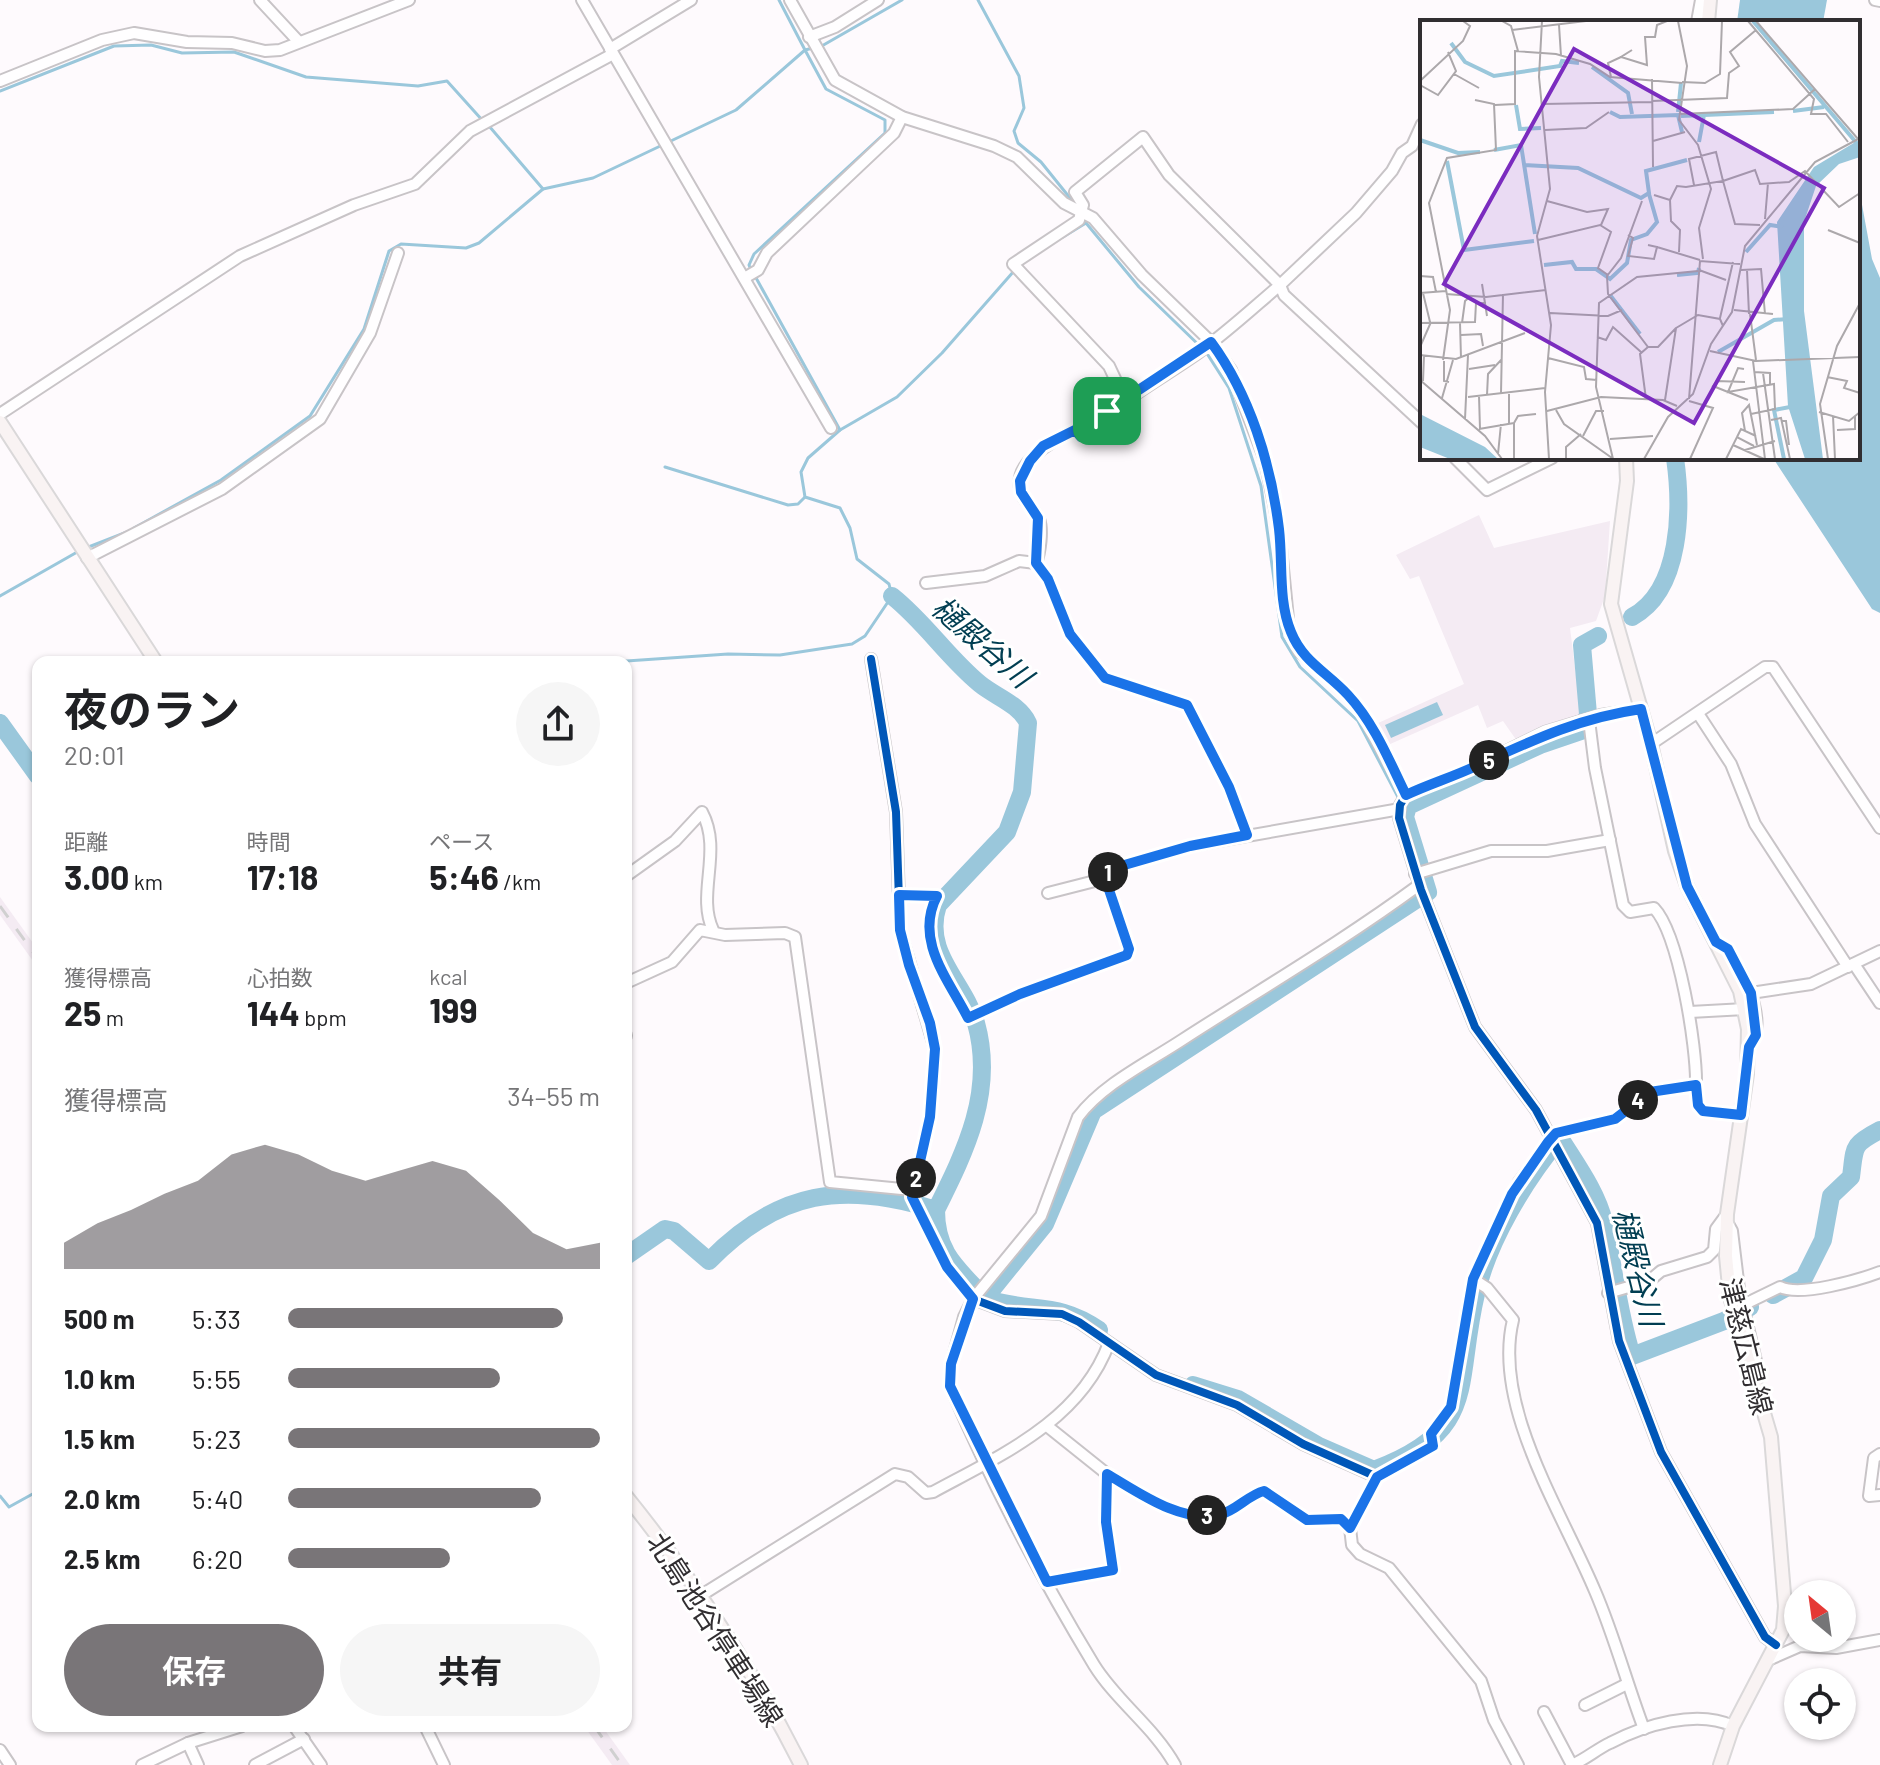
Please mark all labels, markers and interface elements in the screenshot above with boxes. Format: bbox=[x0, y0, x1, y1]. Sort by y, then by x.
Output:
inset map bbox=[1420, 20, 1860, 460]
pin bbox=[1073, 377, 1141, 445]
icon: arrive bbox=[1085, 389, 1129, 433]
water label: 樋殿谷川 bbox=[926, 588, 1042, 696]
text: 夜のラン bbox=[64, 682, 240, 735]
button: share bbox=[516, 682, 600, 766]
text: 20:01 bbox=[64, 739, 125, 770]
pin: 5 bbox=[1469, 740, 1509, 780]
text: 5 bbox=[1483, 747, 1495, 773]
text: 距離 bbox=[64, 828, 108, 854]
text: 時間 bbox=[247, 828, 291, 854]
text: ペース bbox=[429, 828, 494, 854]
pin: 1 bbox=[1088, 852, 1128, 892]
text: 3.00 bbox=[64, 856, 129, 897]
text: 17:18 bbox=[247, 856, 318, 897]
text: 5:46 bbox=[429, 856, 499, 897]
text: 1 bbox=[1104, 859, 1112, 885]
text: km bbox=[129, 868, 163, 894]
text: /km bbox=[499, 868, 541, 894]
text: kcal bbox=[429, 963, 468, 989]
text: 獲得標高 bbox=[64, 964, 152, 990]
text: 心拍数 bbox=[247, 964, 313, 990]
text: 199 bbox=[429, 989, 477, 1030]
text: 25 bbox=[64, 992, 101, 1033]
text: 144 bbox=[247, 992, 300, 1033]
text: m bbox=[101, 1004, 124, 1030]
text: bpm bbox=[300, 1004, 347, 1030]
text: 34–55 m bbox=[507, 1080, 600, 1111]
pin: 4 bbox=[1618, 1080, 1658, 1120]
text: 獲得標高 bbox=[64, 1084, 168, 1115]
text: 4 bbox=[1631, 1087, 1645, 1113]
pin: 2 bbox=[896, 1158, 936, 1198]
text: 2 bbox=[910, 1165, 922, 1191]
water label: 樋殿谷川 bbox=[1607, 1204, 1672, 1332]
street label: 津慈広島線 bbox=[1714, 1274, 1780, 1418]
text: 500 m bbox=[64, 1303, 135, 1334]
text: 5:33 bbox=[192, 1303, 241, 1334]
text: 1.0 km bbox=[64, 1363, 135, 1394]
text: 5:55 bbox=[192, 1363, 241, 1394]
text: 1.5 km bbox=[64, 1423, 135, 1454]
text: 5:23 bbox=[192, 1423, 241, 1454]
text: 2.0 km bbox=[64, 1483, 141, 1514]
text: 5:40 bbox=[192, 1483, 243, 1514]
pin: 3 bbox=[1187, 1495, 1227, 1535]
text: 3 bbox=[1201, 1502, 1213, 1528]
street label: 北島池谷停車場線 bbox=[641, 1526, 791, 1732]
text: 2.5 km bbox=[64, 1543, 140, 1574]
text: 6:20 bbox=[192, 1543, 243, 1574]
north arrow bbox=[1784, 1580, 1856, 1652]
map controls bbox=[1784, 1580, 1856, 1740]
button: 保存 bbox=[64, 1624, 324, 1716]
button: 共有 bbox=[340, 1624, 600, 1716]
button: locate bbox=[1784, 1668, 1856, 1740]

